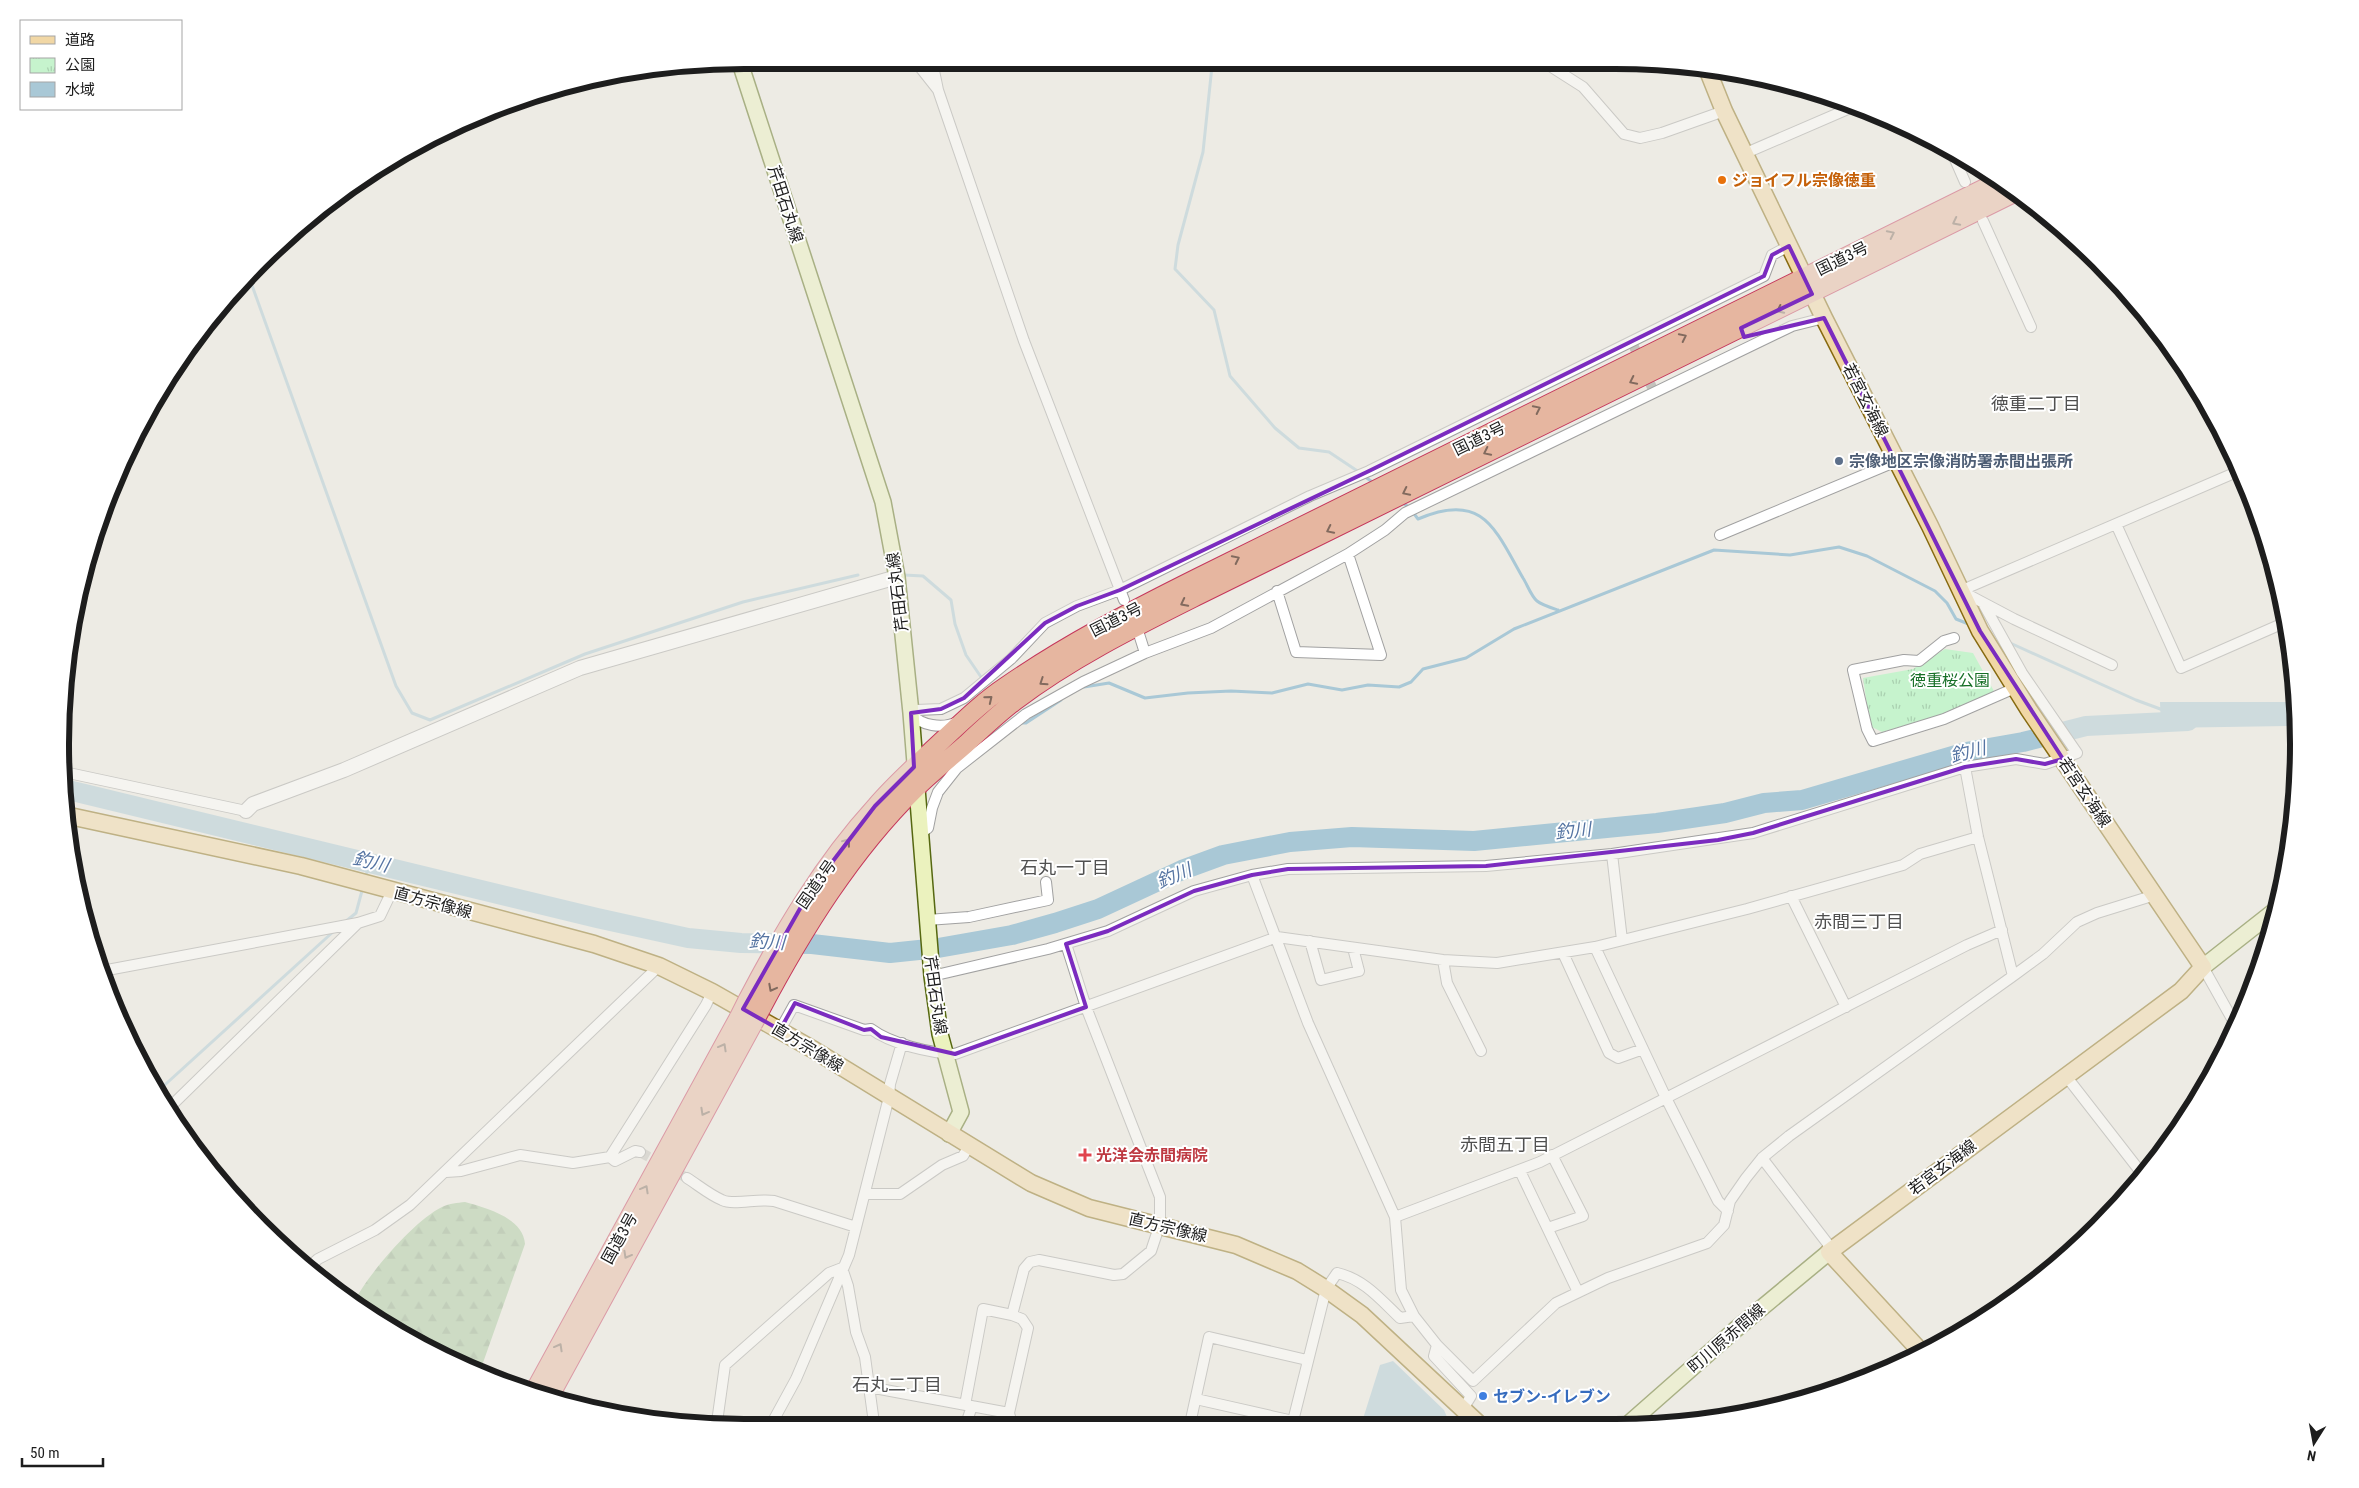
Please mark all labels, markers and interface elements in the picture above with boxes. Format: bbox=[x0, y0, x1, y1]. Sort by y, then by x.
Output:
legend bbox=[20, 20, 182, 110]
text: 道路 bbox=[65, 31, 95, 49]
text: 公園 bbox=[65, 56, 95, 74]
text: 水域 bbox=[65, 81, 95, 99]
street label: 芹田石丸線 bbox=[764, 163, 807, 245]
place label: ジョイフル宗像徳重 bbox=[1732, 171, 1876, 190]
marker: ジョイフル宗像徳重 bbox=[1716, 174, 1728, 186]
one-way arrow bbox=[1953, 216, 1962, 226]
one-way arrow bbox=[1886, 230, 1895, 240]
street label: 国道3号 bbox=[1813, 238, 1872, 279]
one-way arrow bbox=[1776, 304, 1785, 314]
one-way arrow bbox=[1678, 332, 1687, 343]
street label: 若宮玄海線 bbox=[1839, 360, 1892, 440]
one-way arrow bbox=[1630, 375, 1639, 385]
district label: 徳重二丁目 bbox=[1991, 393, 2081, 414]
one-way arrow bbox=[1532, 405, 1541, 415]
street label: 国道3号 bbox=[1450, 418, 1509, 459]
one-way arrow bbox=[1484, 446, 1493, 456]
place label: 宗像地区宗像消防署赤間出張所 bbox=[1849, 452, 2073, 471]
marker: 宗像地区宗像消防署赤間出張所 bbox=[1833, 455, 1845, 467]
one-way arrow bbox=[1402, 486, 1411, 496]
one-way arrow bbox=[1326, 524, 1335, 534]
street label: 芹田石丸線 bbox=[883, 551, 912, 633]
one-way arrow bbox=[1231, 554, 1240, 565]
one-way arrow bbox=[1181, 596, 1190, 606]
street label: 国道3号 bbox=[1087, 598, 1145, 641]
park label: 徳重桜公園 bbox=[1910, 671, 1990, 690]
one-way arrow bbox=[1039, 676, 1049, 685]
one-way arrow bbox=[983, 697, 992, 705]
water label: 釣川 bbox=[1948, 736, 1990, 766]
street label: 若宮玄海線 bbox=[2054, 754, 2115, 831]
water label: 釣川 bbox=[1554, 818, 1594, 843]
one-way arrow bbox=[842, 838, 851, 847]
water label: 釣川 bbox=[351, 847, 393, 876]
street label: 国道3号 bbox=[793, 856, 840, 913]
district label: 石丸一丁目 bbox=[1020, 857, 1110, 878]
water label: 釣川 bbox=[1153, 858, 1196, 892]
street label: 直方宗像線 bbox=[392, 883, 474, 922]
district label: 赤間三丁目 bbox=[1814, 911, 1904, 932]
water label: 釣川 bbox=[749, 930, 788, 953]
street label: 芹田石丸線 bbox=[921, 954, 950, 1036]
one-way arrow bbox=[768, 983, 778, 992]
street label: 直方宗像線 bbox=[769, 1019, 847, 1076]
one-way arrow bbox=[716, 1043, 726, 1052]
one-way arrow bbox=[701, 1107, 711, 1116]
district label: 赤間五丁目 bbox=[1460, 1134, 1550, 1155]
street label: 若宮玄海線 bbox=[1905, 1136, 1980, 1199]
place label: 光洋会赤間病院 bbox=[1096, 1146, 1208, 1165]
marker: 光洋会赤間病院 bbox=[1078, 1148, 1092, 1162]
one-way arrow bbox=[639, 1186, 649, 1195]
street label: 国道3号 bbox=[598, 1209, 641, 1267]
street label: 直方宗像線 bbox=[1127, 1209, 1209, 1246]
one-way arrow bbox=[623, 1250, 633, 1259]
street label: 町川原赤間線 bbox=[1684, 1300, 1769, 1377]
one-way arrow bbox=[553, 1344, 563, 1353]
district label: 石丸二丁目 bbox=[852, 1374, 942, 1395]
place label: セブン-イレブン bbox=[1493, 1387, 1611, 1406]
marker: セブン-イレブン bbox=[1477, 1390, 1489, 1402]
north arrow bbox=[2289, 1418, 2339, 1468]
scale bar bbox=[22, 1436, 104, 1468]
text: 50 m bbox=[30, 1444, 60, 1462]
text: N bbox=[2306, 1447, 2317, 1464]

